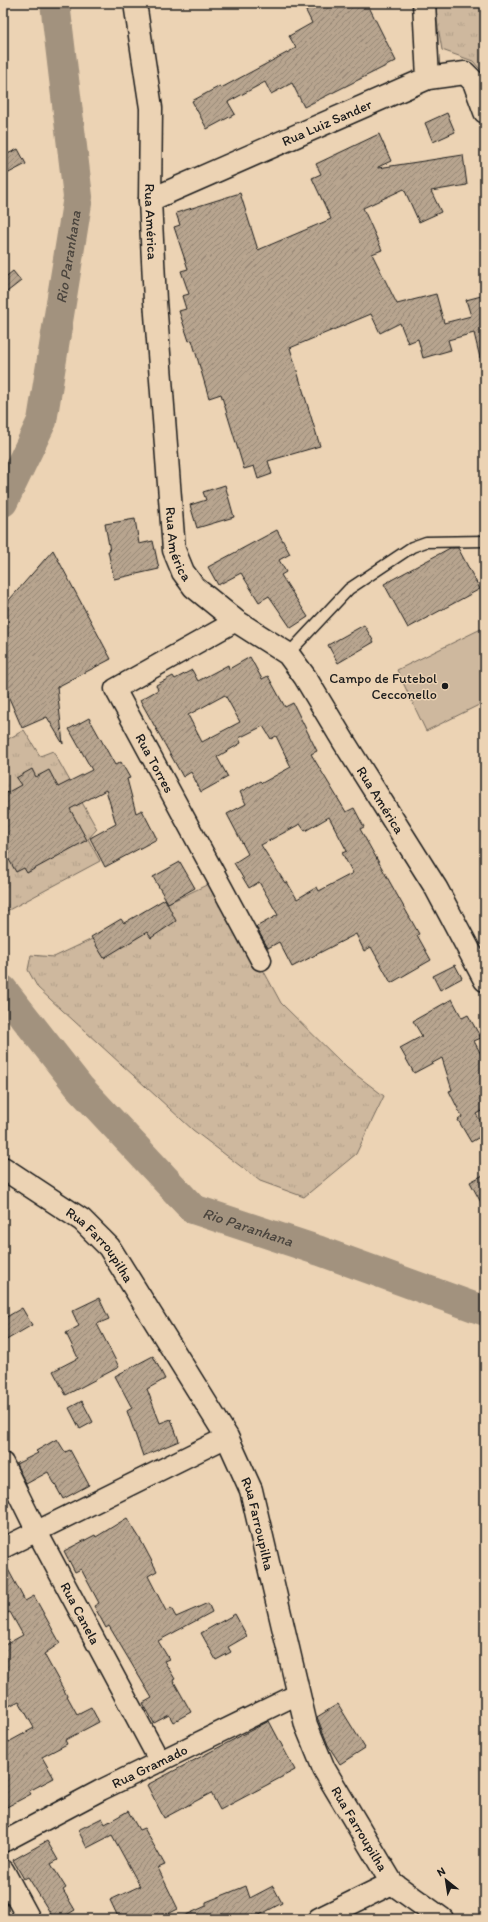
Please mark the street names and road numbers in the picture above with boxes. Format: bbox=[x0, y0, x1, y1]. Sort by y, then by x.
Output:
street label: Rua Luiz Sander bbox=[279, 96, 375, 150]
street label: Rua América bbox=[141, 183, 161, 261]
street label: Rua América bbox=[162, 506, 195, 585]
street label: Rua Torres bbox=[132, 731, 177, 796]
street label: Rua América bbox=[353, 763, 408, 838]
street label: Rua Farroupilha bbox=[62, 1204, 137, 1286]
street label: Rua Farroupilha bbox=[237, 1474, 278, 1573]
street label: Rua Canela bbox=[56, 1579, 104, 1648]
street label: Rua Gramado bbox=[109, 1741, 190, 1792]
street label: Rua Farroupilha bbox=[327, 1783, 391, 1875]

